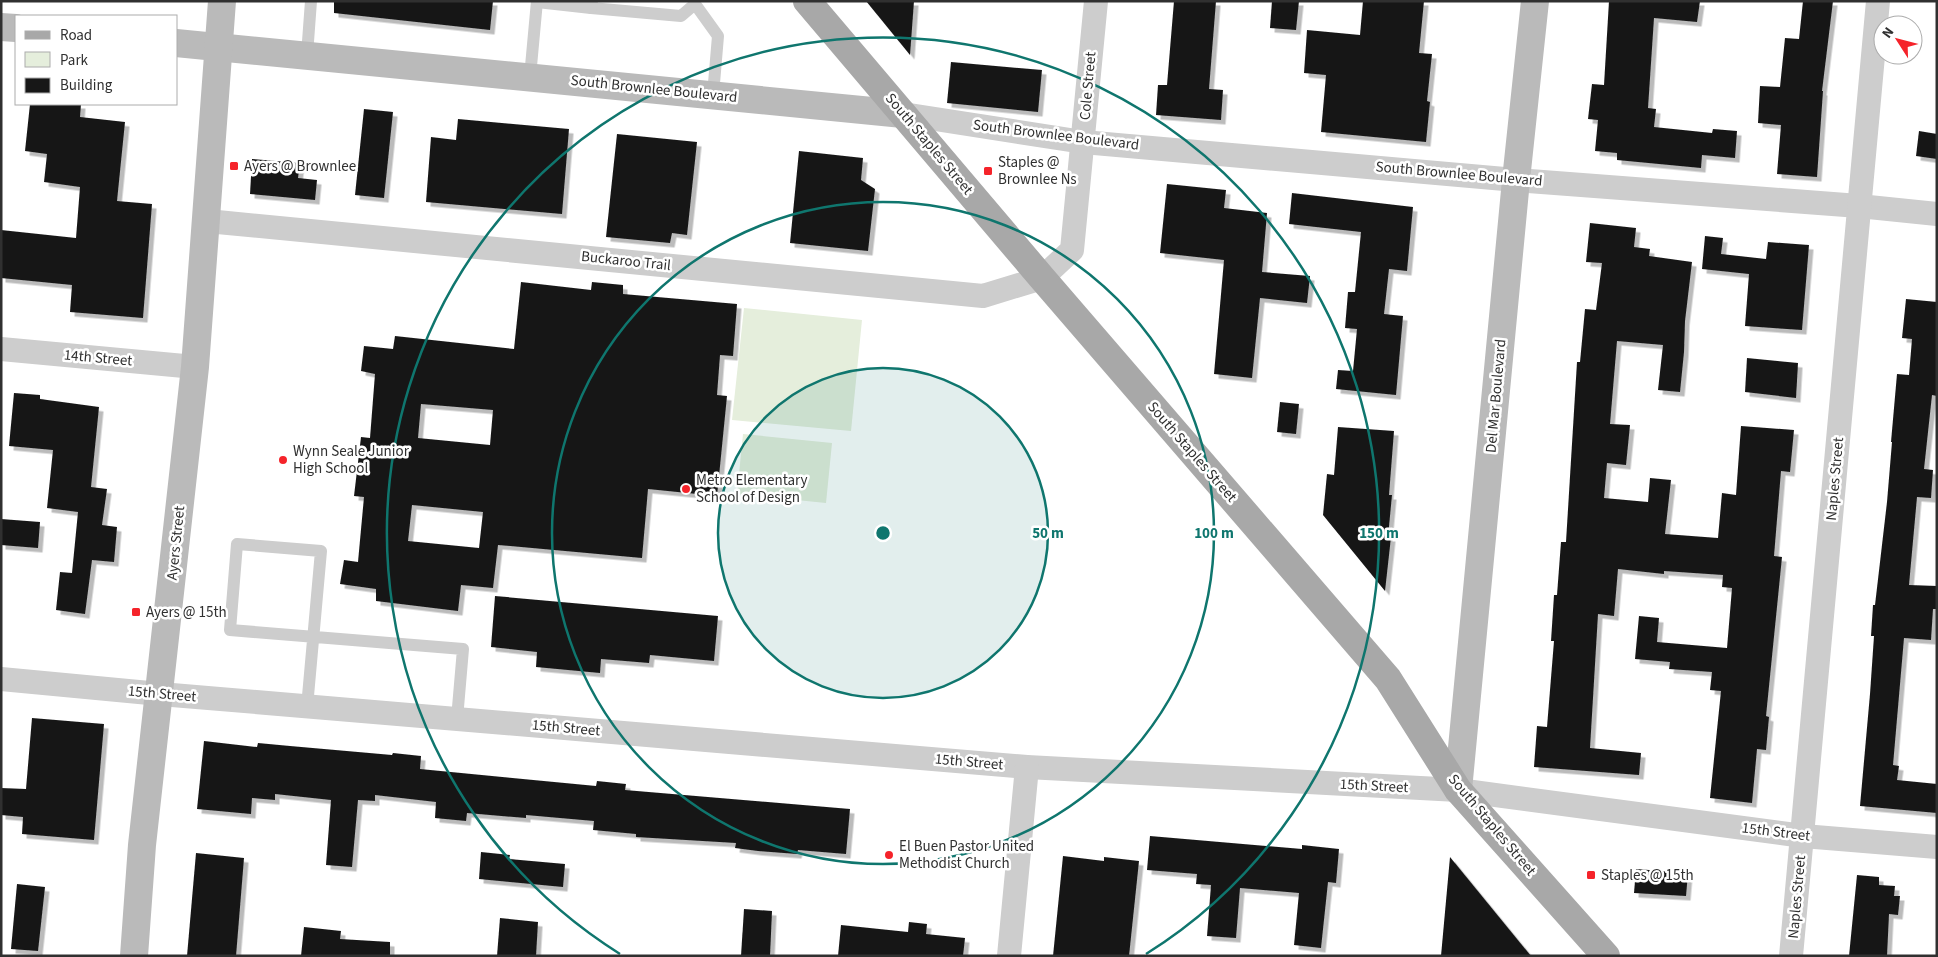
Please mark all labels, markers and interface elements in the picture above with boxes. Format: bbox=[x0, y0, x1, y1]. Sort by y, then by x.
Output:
legend bbox=[15, 15, 178, 105]
north arrow bbox=[1873, 15, 1923, 65]
text: N bbox=[1877, 23, 1899, 43]
text: Road bbox=[60, 25, 92, 46]
text: Park bbox=[60, 50, 89, 71]
street label: Cole Street bbox=[1075, 51, 1101, 121]
street label: South Brownlee Boulevard bbox=[570, 70, 738, 108]
text: Building bbox=[60, 75, 113, 96]
street label: South Staples Street bbox=[880, 89, 978, 199]
street label: South Brownlee Boulevard bbox=[972, 114, 1140, 156]
place label: Staples @ Brownlee Ns bbox=[998, 152, 1077, 190]
place label: Ayers @ Brownlee bbox=[244, 156, 356, 177]
street label: South Brownlee Boulevard bbox=[1375, 156, 1543, 192]
marker: Ayers @ Brownlee bbox=[228, 160, 240, 172]
marker: Staples @ Brownlee Ns bbox=[982, 165, 994, 177]
street label: Buckaroo Trail bbox=[580, 246, 672, 276]
street label: Del Mar Boulevard bbox=[1481, 338, 1511, 454]
street label: 14th Street bbox=[63, 345, 133, 371]
street label: South Staples Street bbox=[1142, 397, 1242, 507]
street label: Naples Street bbox=[1821, 436, 1849, 522]
place label: Wynn Seale Junior High School bbox=[293, 441, 410, 479]
marker: Wynn Seale Junior High School bbox=[277, 454, 289, 466]
place label: Metro Elementary School of Design bbox=[696, 470, 808, 508]
marker: Metro Elementary School of Design bbox=[680, 483, 692, 495]
street label: Ayers Street bbox=[162, 505, 190, 581]
text: 50 m bbox=[1032, 523, 1064, 544]
text: 100 m bbox=[1194, 523, 1234, 544]
text: 150 m bbox=[1359, 523, 1399, 544]
centre of rings bbox=[874, 524, 892, 542]
place label: Ayers @ 15th bbox=[146, 602, 227, 623]
marker: Ayers @ 15th bbox=[130, 606, 142, 618]
street label: 15th Street bbox=[127, 681, 197, 707]
street label: 15th Street bbox=[531, 715, 601, 741]
street label: 15th Street bbox=[934, 749, 1004, 775]
street label: South Staples Street bbox=[1443, 770, 1541, 880]
street label: 15th Street bbox=[1339, 774, 1409, 798]
street label: 15th Street bbox=[1741, 817, 1811, 847]
place label: El Buen Pastor United Methodist Church bbox=[899, 836, 1034, 874]
marker: El Buen Pastor United Methodist Church bbox=[883, 849, 895, 861]
street label: Naples Street bbox=[1783, 854, 1811, 940]
place label: Staples @ 15th bbox=[1601, 865, 1694, 886]
marker: Staples @ 15th bbox=[1585, 869, 1597, 881]

